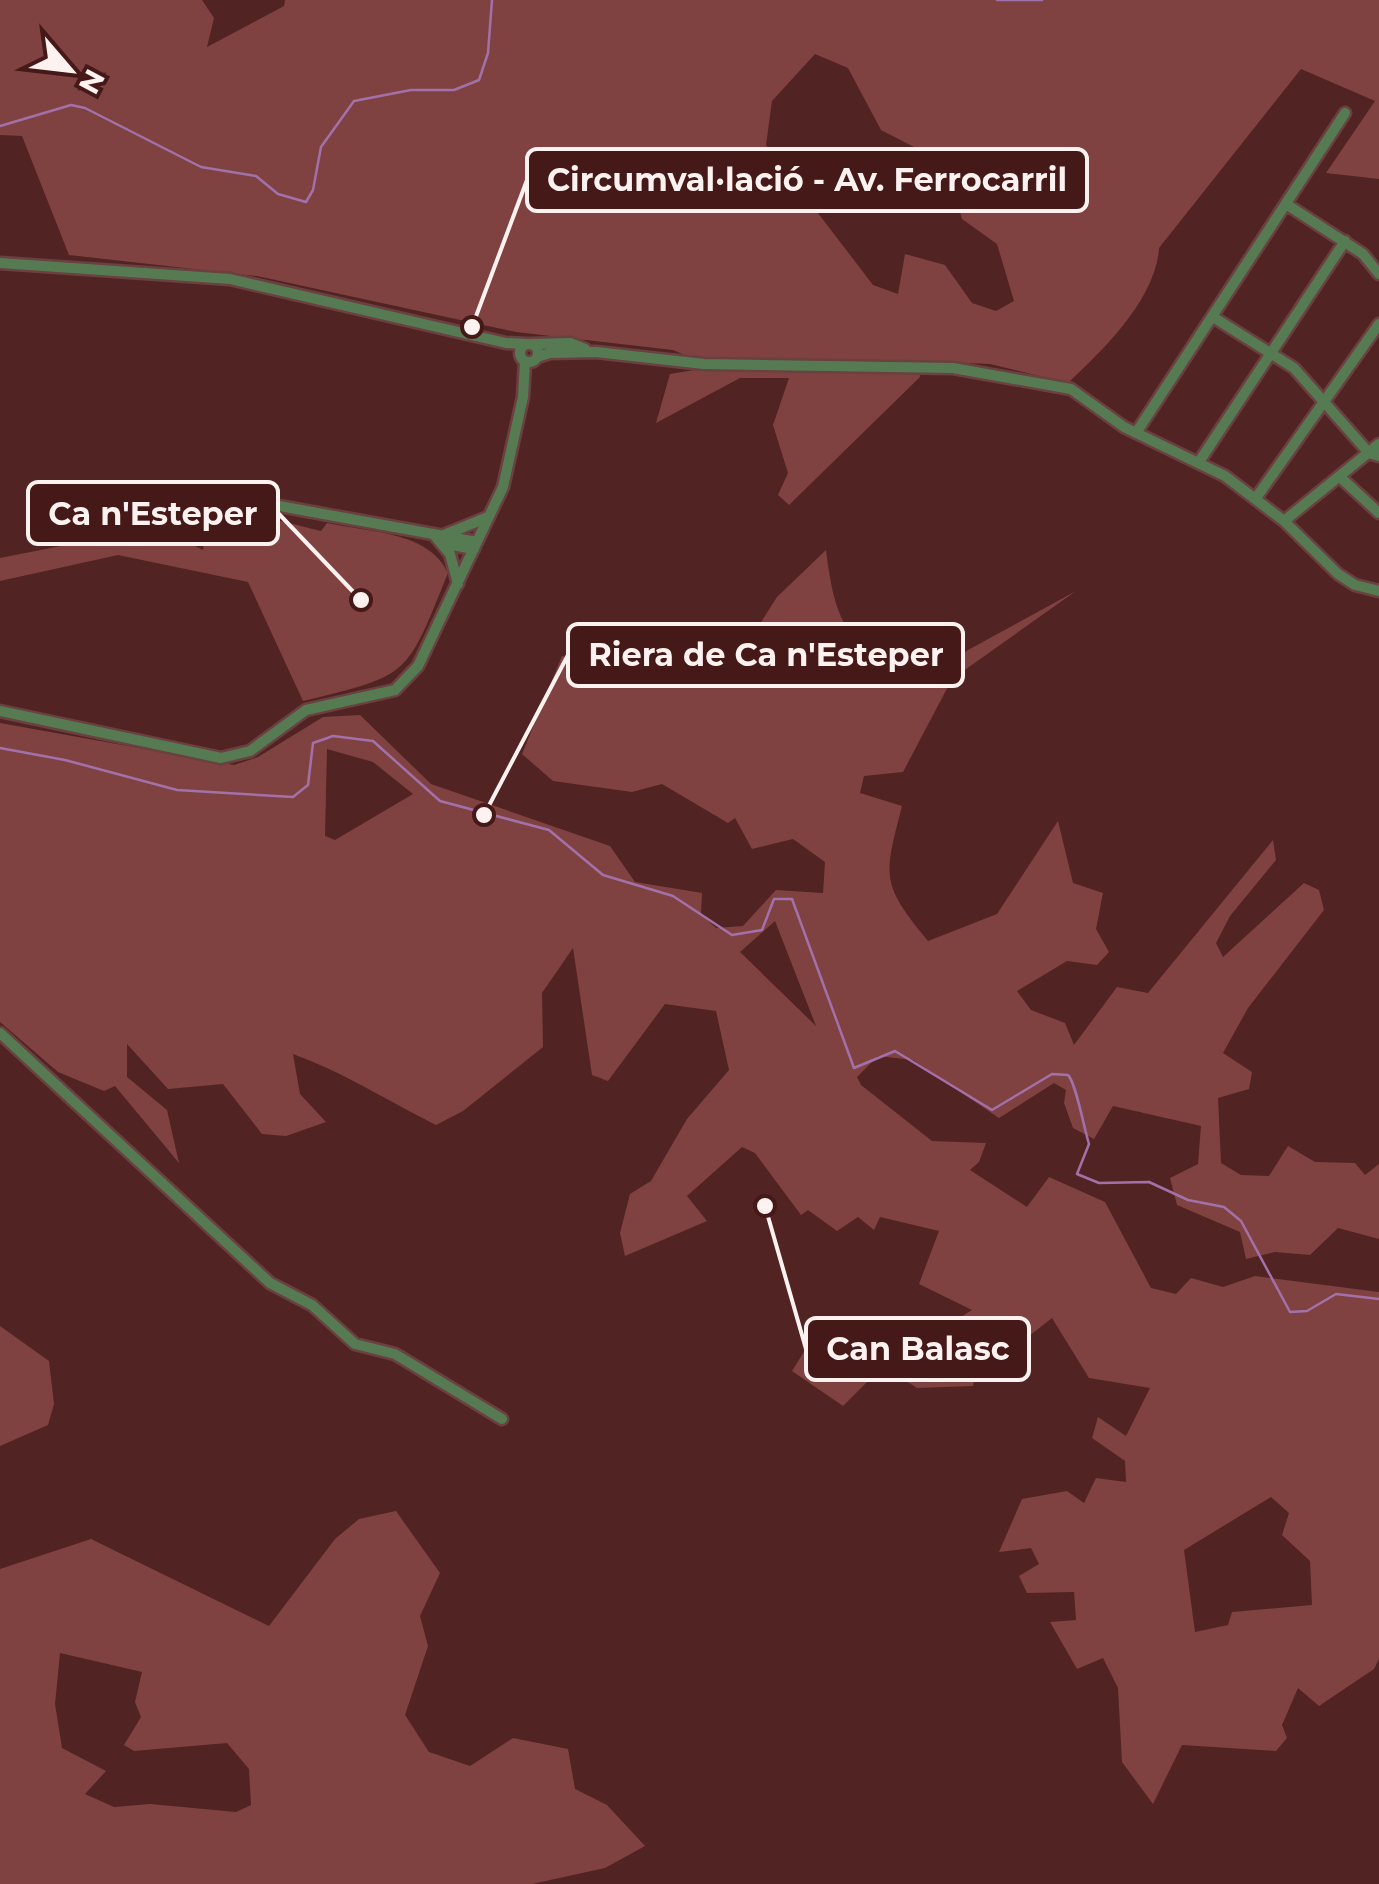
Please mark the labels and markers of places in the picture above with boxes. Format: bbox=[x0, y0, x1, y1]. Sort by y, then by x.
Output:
callout: Circumval·lació - Av. Ferrocarril bbox=[527, 149, 1087, 211]
callout: Ca n'Esteper bbox=[28, 482, 278, 544]
callout: Riera de Ca n'Esteper bbox=[568, 624, 963, 686]
callout: Can Balasc bbox=[806, 1318, 1029, 1380]

